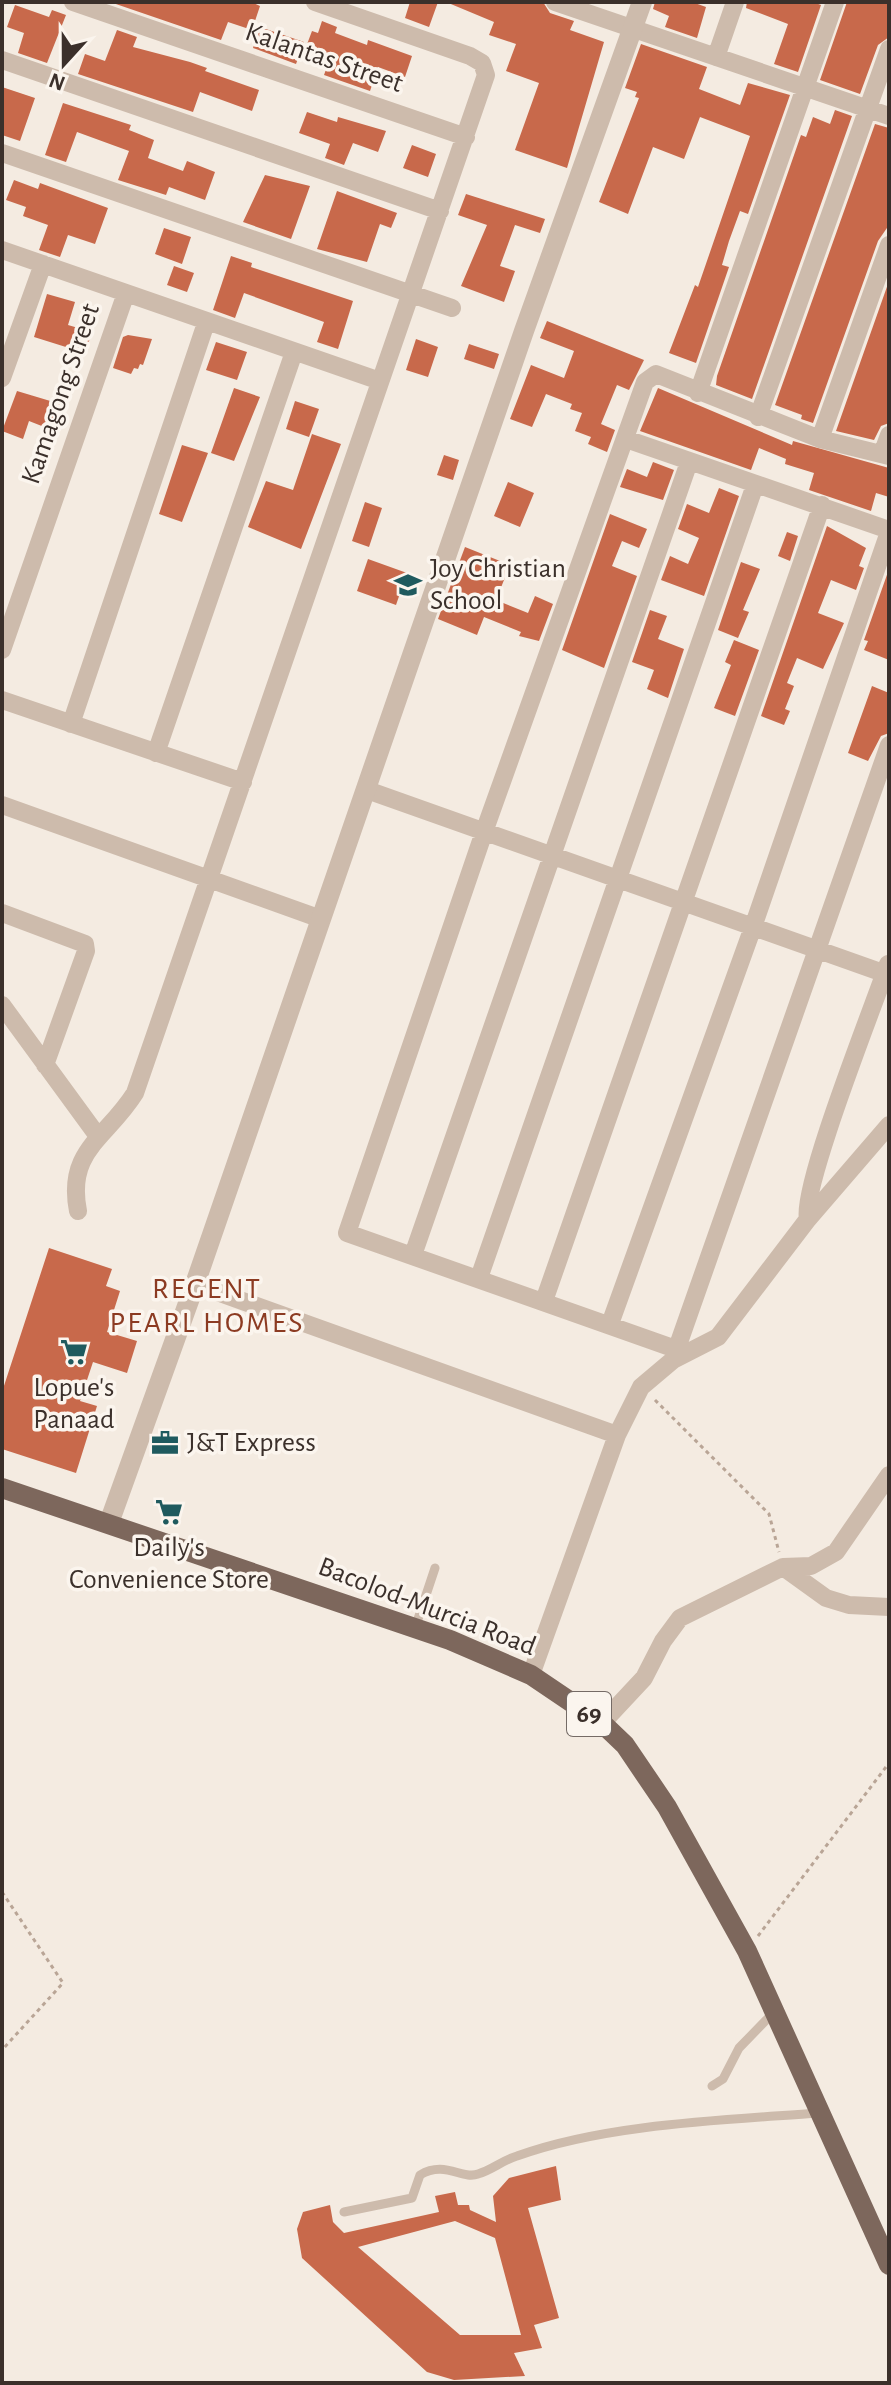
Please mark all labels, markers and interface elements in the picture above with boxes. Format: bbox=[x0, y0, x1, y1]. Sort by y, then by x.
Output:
street label: Kalantas Street bbox=[242, 18, 407, 98]
north arrow bbox=[24, 24, 104, 104]
text: N bbox=[46, 69, 68, 95]
street label: Kamagong Street bbox=[17, 300, 105, 488]
place label: Joy Christian School bbox=[430, 555, 566, 615]
school or university icon: Joy Christian School bbox=[393, 570, 423, 600]
district label: REGENT PEARL HOMES bbox=[110, 1274, 304, 1338]
supermarket icon: Lopue's Panaad bbox=[59, 1337, 89, 1367]
place label: Lopue's Panaad bbox=[33, 1374, 115, 1434]
office icon: J&T Express bbox=[150, 1428, 180, 1458]
place label: J&T Express bbox=[187, 1429, 316, 1457]
supermarket icon: Daily's Convenience Store bbox=[154, 1497, 184, 1527]
place label: Daily's Convenience Store bbox=[69, 1534, 269, 1594]
street label: Bacolod-Murcia Road bbox=[314, 1553, 540, 1661]
road number: 69 bbox=[567, 1692, 611, 1736]

